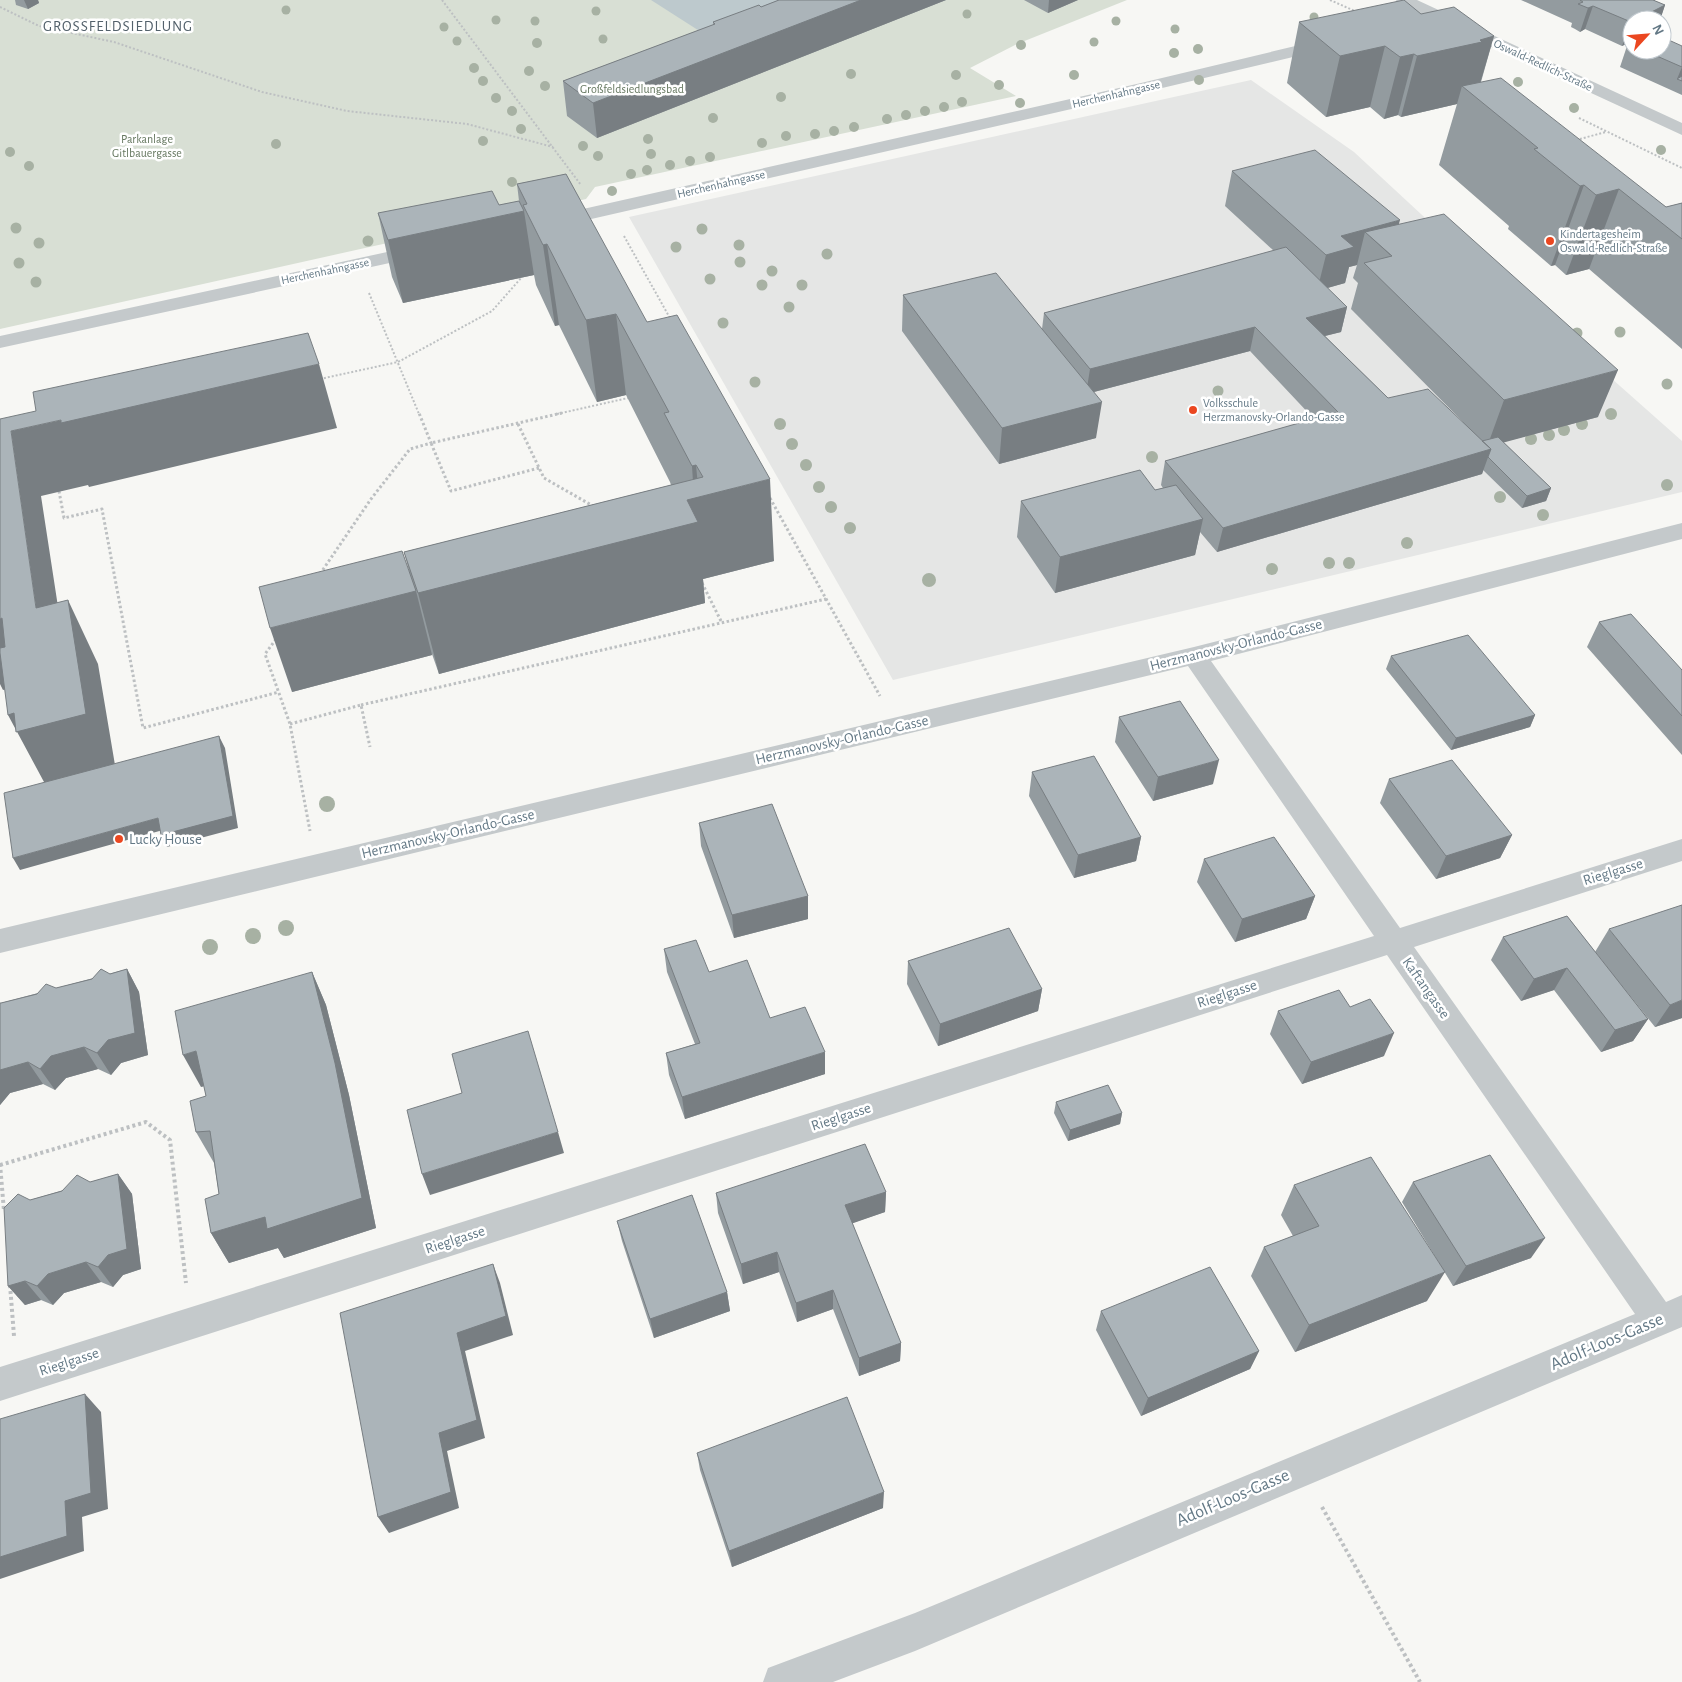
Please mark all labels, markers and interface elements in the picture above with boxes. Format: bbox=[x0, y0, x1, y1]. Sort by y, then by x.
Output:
north arrow bbox=[1622, 10, 1672, 60]
district label: GROSSFELDSIEDLUNG bbox=[43, 19, 193, 34]
text: N bbox=[1649, 22, 1666, 37]
street label: Oswald-Redlich-Straße bbox=[1492, 37, 1594, 93]
street label: Herchenhahngasse bbox=[1071, 78, 1161, 110]
park label: Großfeldsiedlungsbad bbox=[580, 83, 684, 95]
park label: Parkanlage Gitlbauergasse bbox=[112, 133, 182, 159]
street label: Herchenhahngasse bbox=[676, 168, 766, 200]
place label: Kindertagesheim Oswald-Redlich-Straße bbox=[1560, 228, 1667, 254]
marker: Kindertagesheim Oswald-Redlich-Straße bbox=[1544, 235, 1556, 247]
street label: Herchenhahngasse bbox=[280, 256, 370, 286]
place label: Volksschule Herzmanovsky-Orlando-Gasse bbox=[1203, 397, 1345, 424]
marker: Volksschule Herzmanovsky-Orlando-Gasse bbox=[1187, 404, 1199, 416]
street label: Herzmanovsky-Orlando-Gasse bbox=[1148, 616, 1324, 674]
street label: Herzmanovsky-Orlando-Gasse bbox=[754, 713, 930, 767]
street label: Herzmanovsky-Orlando-Gasse bbox=[360, 807, 536, 861]
place label: Lucky House bbox=[129, 832, 202, 847]
marker: Lucky House bbox=[113, 833, 125, 845]
street label: Rieglgasse bbox=[1581, 856, 1645, 888]
street label: Kaftangasse bbox=[1400, 955, 1453, 1021]
street label: Rieglgasse bbox=[1195, 977, 1259, 1011]
street label: Rieglgasse bbox=[809, 1100, 873, 1134]
street label: Rieglgasse bbox=[423, 1223, 487, 1257]
street label: Adolf-Loos-Gasse bbox=[1548, 1310, 1666, 1374]
street label: Rieglgasse bbox=[37, 1345, 101, 1379]
street label: Adolf-Loos-Gasse bbox=[1174, 1466, 1292, 1530]

